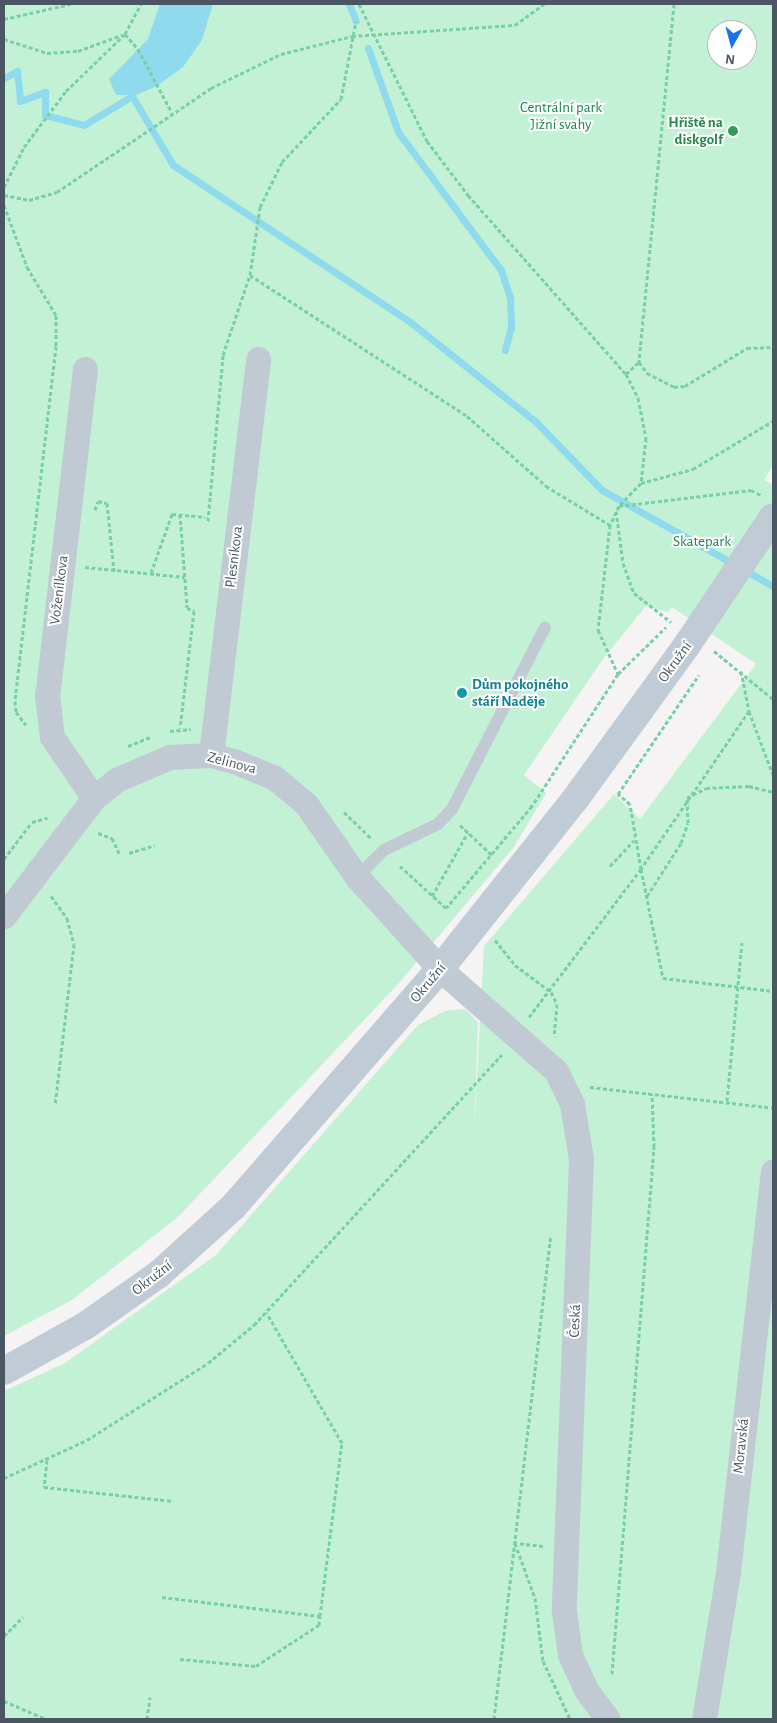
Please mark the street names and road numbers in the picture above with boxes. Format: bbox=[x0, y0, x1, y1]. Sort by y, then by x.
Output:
street label: Plesníkova bbox=[221, 525, 247, 589]
street label: Voženílkova bbox=[46, 554, 72, 626]
street label: Okružní bbox=[654, 638, 696, 686]
street label: Zelinova bbox=[206, 748, 258, 778]
street label: Okružní bbox=[406, 959, 450, 1007]
street label: Okružní bbox=[128, 1257, 176, 1299]
street label: Česká bbox=[565, 1304, 585, 1338]
street label: Moravská bbox=[729, 1417, 753, 1475]

